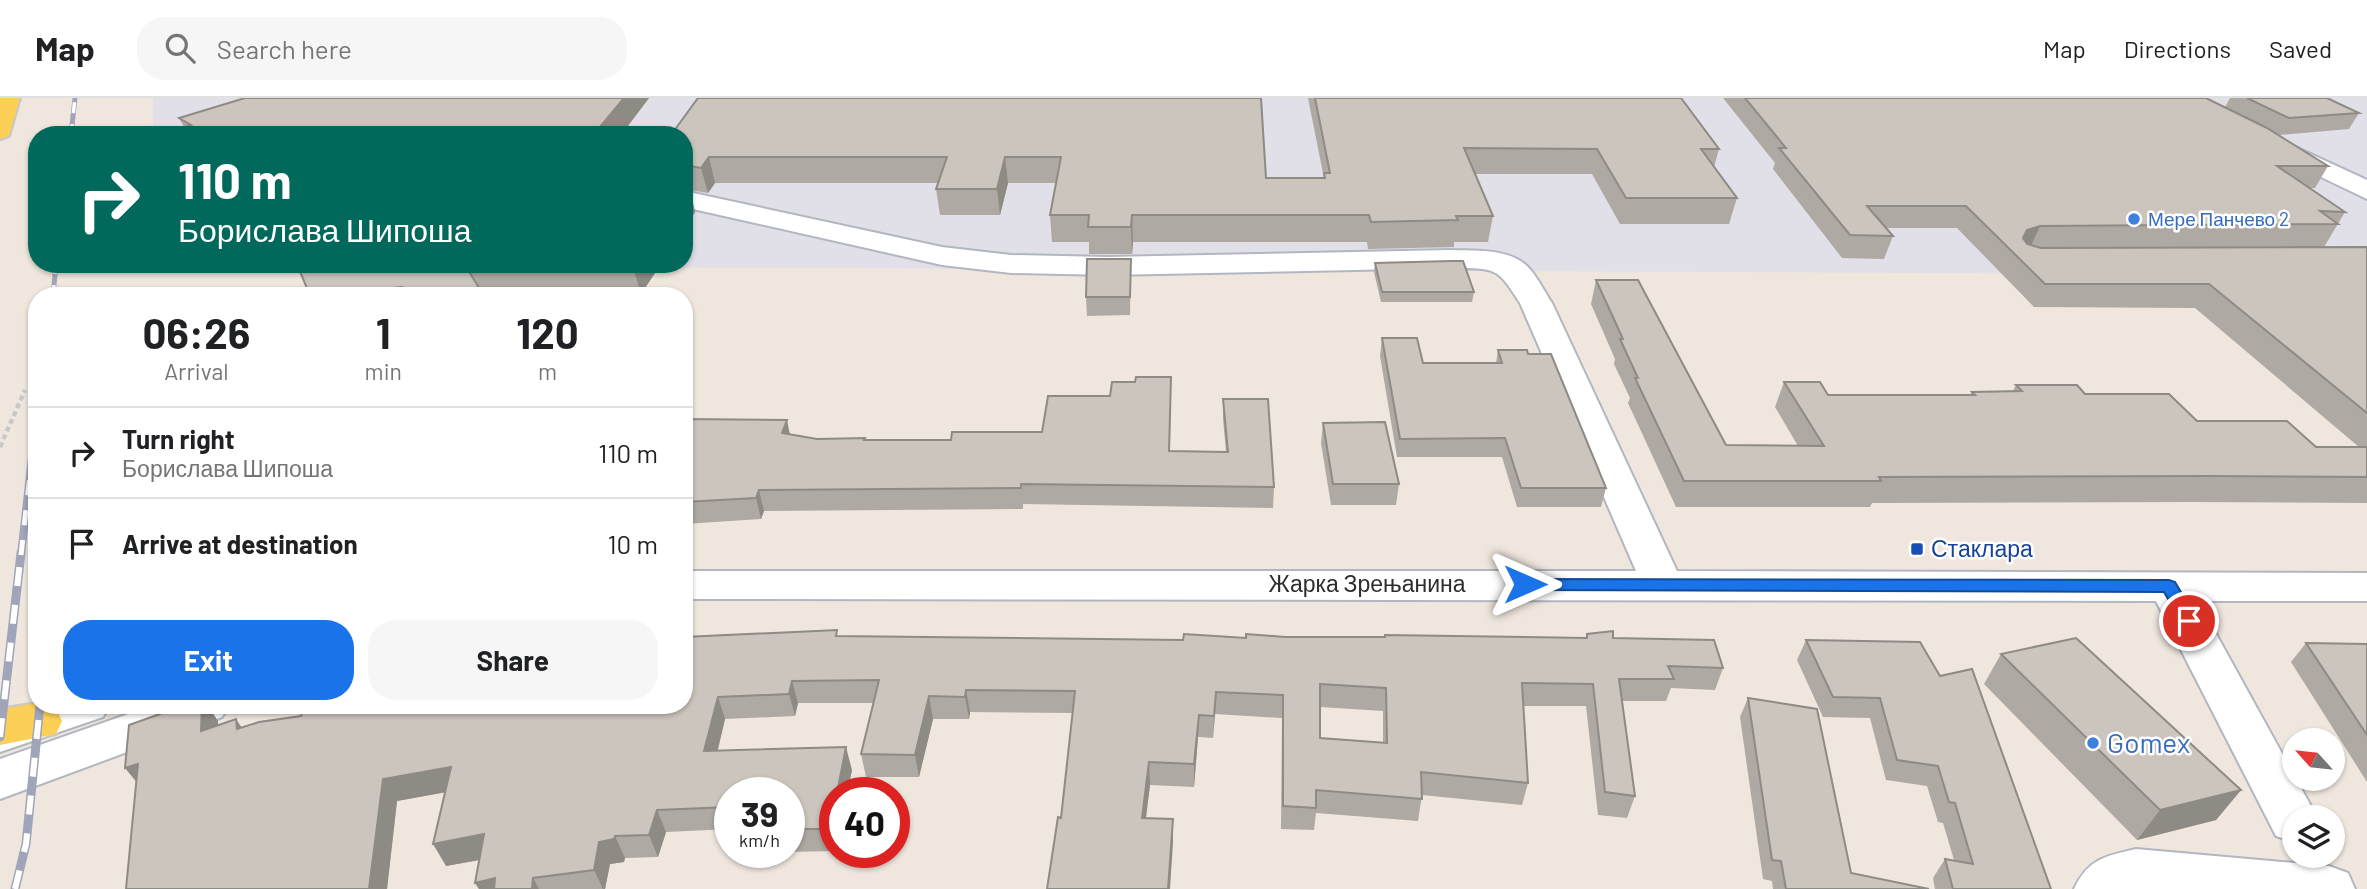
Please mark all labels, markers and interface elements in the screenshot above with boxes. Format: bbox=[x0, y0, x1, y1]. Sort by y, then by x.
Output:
search box bbox=[137, 17, 627, 80]
text: Map bbox=[35, 28, 95, 68]
icon: search bbox=[161, 29, 199, 67]
text: Search here bbox=[217, 33, 352, 64]
text: Map bbox=[2043, 34, 2086, 63]
text: Directions bbox=[2124, 34, 2231, 63]
text: Saved bbox=[2269, 34, 2332, 63]
text: 110 m bbox=[178, 150, 292, 209]
icon: right bbox=[63, 154, 154, 245]
place label: Мере Панчево 2 bbox=[2148, 207, 2289, 230]
text: Борислава Шипоша bbox=[178, 210, 472, 248]
marker: Мере Панчево 2 bbox=[2126, 211, 2142, 227]
text: 06:26 bbox=[142, 307, 250, 357]
text: 1 bbox=[376, 307, 391, 357]
text: 120 bbox=[516, 307, 579, 357]
text: Arrival bbox=[164, 357, 228, 385]
text: min bbox=[365, 357, 402, 385]
text: m bbox=[538, 357, 557, 385]
text: Turn right bbox=[122, 423, 235, 454]
icon: right bbox=[63, 434, 101, 472]
text: 110 m bbox=[598, 437, 658, 468]
text: Борислава Шипоша bbox=[122, 454, 333, 482]
icon: arrive bbox=[63, 525, 101, 563]
text: Arrive at destination bbox=[122, 528, 358, 559]
text: 10 m bbox=[608, 528, 658, 559]
place label: Стаклара bbox=[1931, 534, 2033, 562]
marker: Стаклара bbox=[1909, 541, 1925, 557]
position arrow bbox=[1488, 547, 1562, 621]
street label: Жарка Зрењанина bbox=[1268, 569, 1466, 597]
pin bbox=[2159, 591, 2219, 651]
icon: arrive bbox=[2170, 602, 2208, 640]
button: Exit bbox=[63, 620, 354, 700]
button: Share bbox=[368, 620, 658, 700]
place label: Gomex bbox=[2107, 725, 2190, 759]
north arrow bbox=[2282, 728, 2345, 791]
map controls bbox=[2282, 728, 2345, 868]
marker: Gomex bbox=[2085, 735, 2101, 751]
speed limit sign: 40 bbox=[819, 777, 910, 868]
text: 39 bbox=[741, 792, 778, 834]
button: layers bbox=[2282, 805, 2345, 868]
text: km/h bbox=[739, 829, 780, 851]

